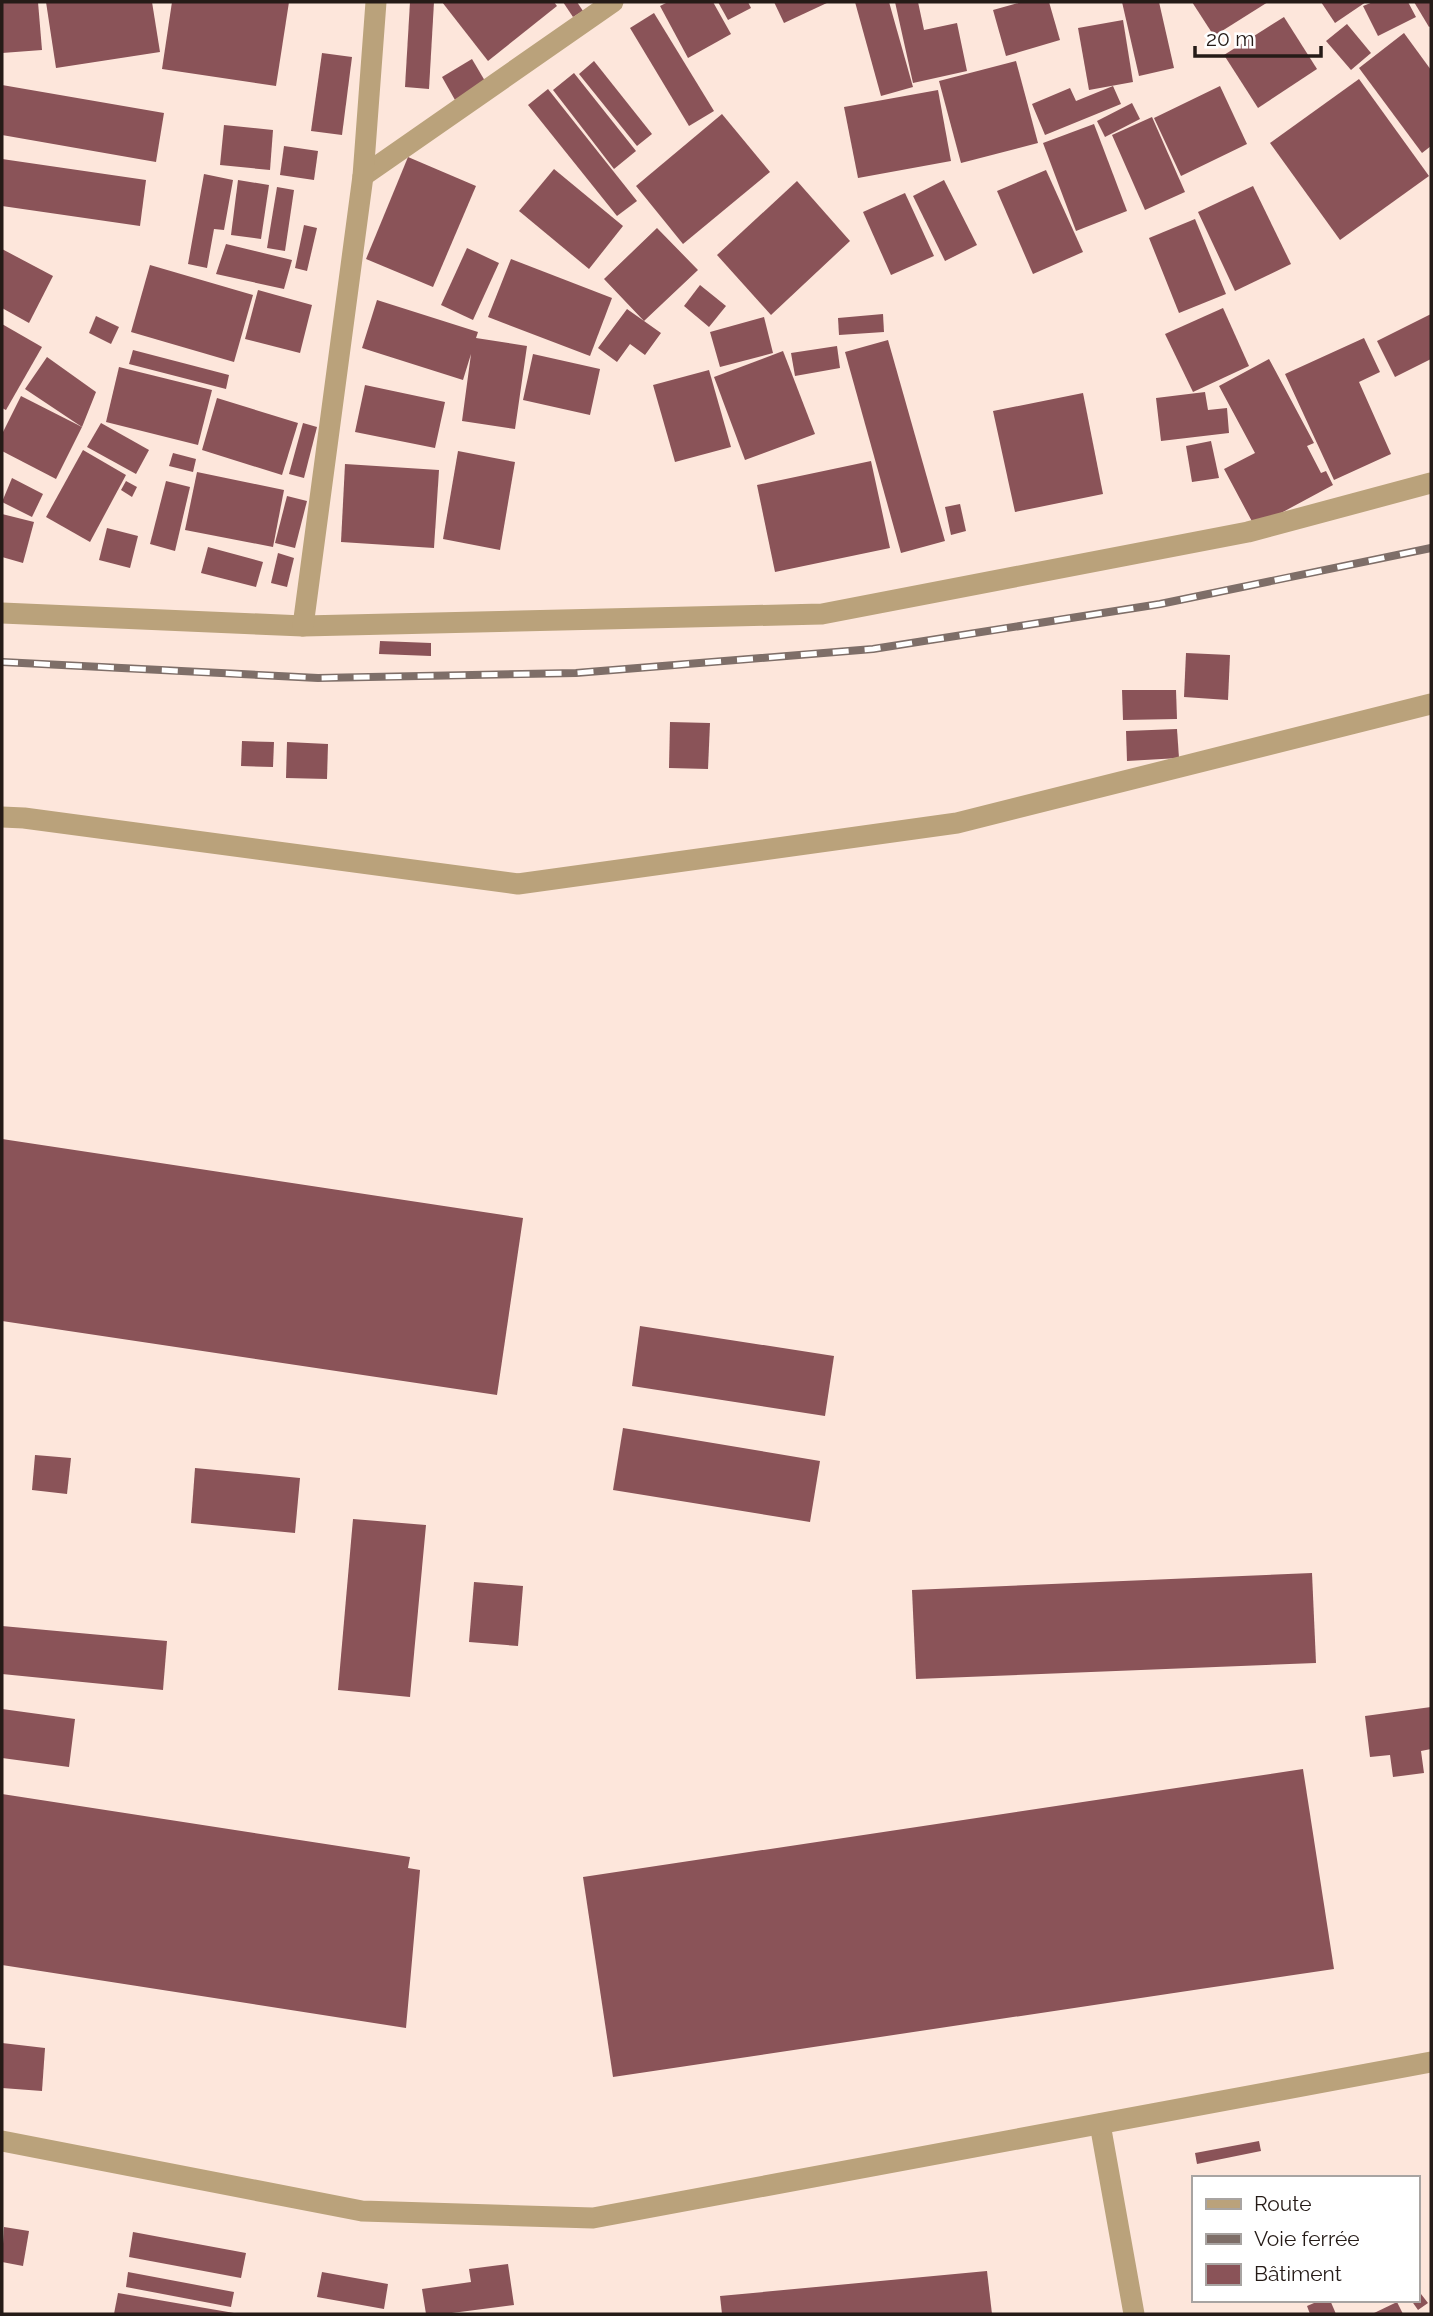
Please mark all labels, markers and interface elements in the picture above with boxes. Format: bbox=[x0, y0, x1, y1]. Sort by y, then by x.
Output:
scale bar bbox=[1195, 14, 1321, 58]
text: 20 m bbox=[1206, 26, 1254, 51]
legend bbox=[1192, 2176, 1419, 2302]
text: Route bbox=[1254, 2191, 1312, 2216]
text: Voie ferrée bbox=[1254, 2226, 1360, 2251]
text: Bâtiment bbox=[1254, 2261, 1342, 2286]

